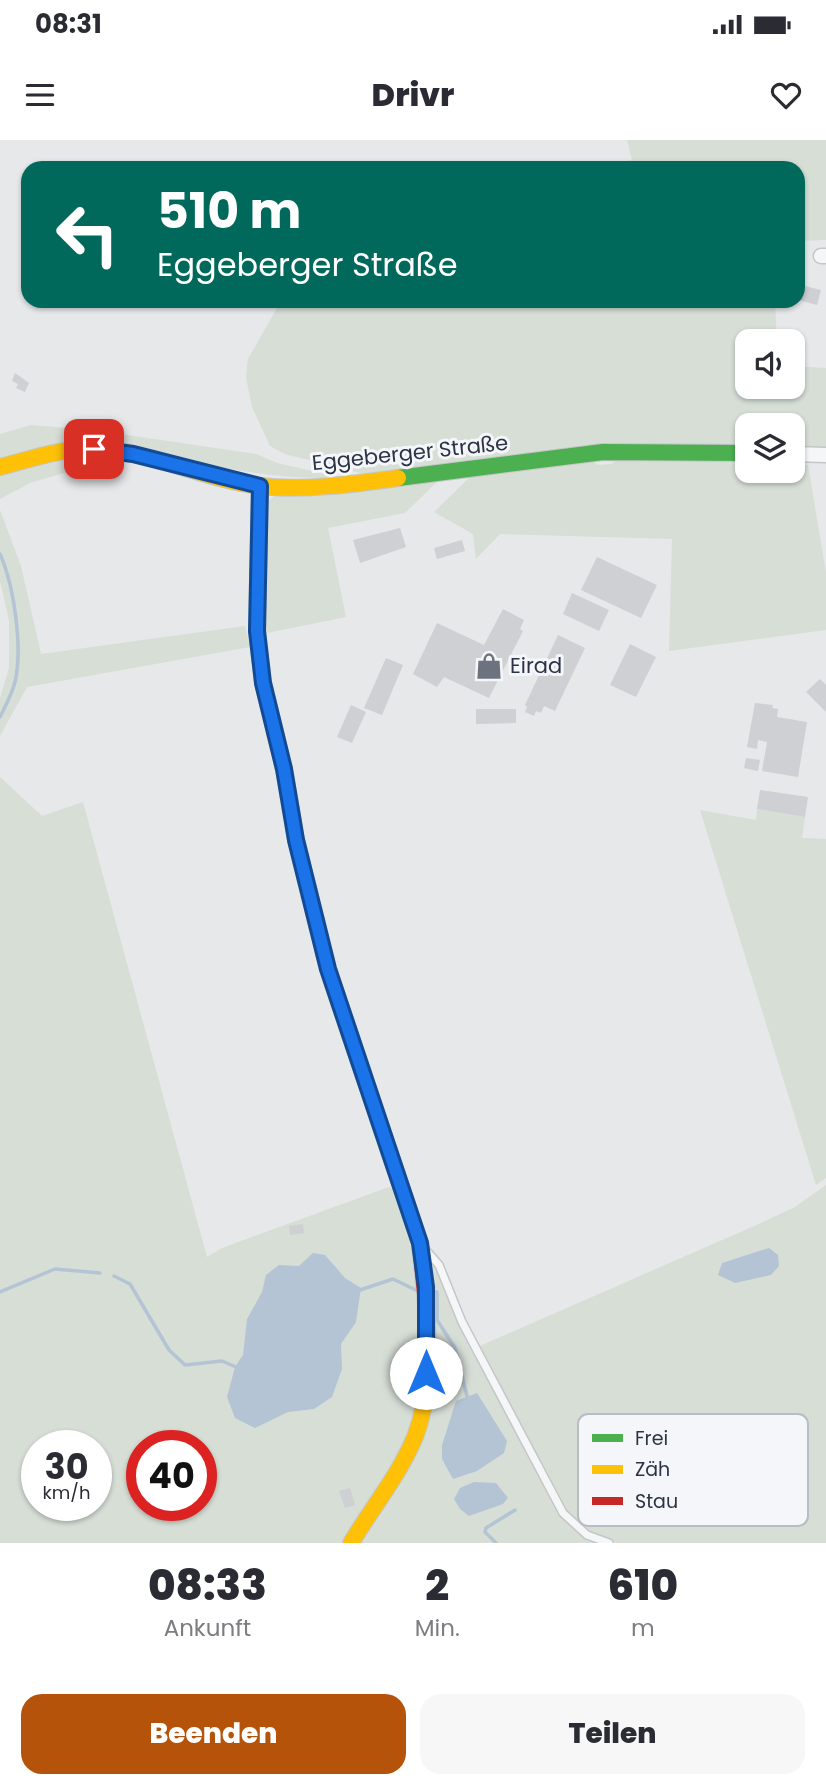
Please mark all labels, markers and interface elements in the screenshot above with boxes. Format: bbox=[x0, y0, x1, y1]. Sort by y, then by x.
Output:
text: 08:31 bbox=[35, 6, 102, 42]
text: Drivr bbox=[372, 72, 454, 117]
icon: menu bbox=[21, 76, 59, 114]
icon: heart bbox=[767, 76, 805, 114]
text: 510 m bbox=[157, 177, 302, 245]
icon: left bbox=[42, 189, 133, 280]
text: Eggeberger Straße bbox=[157, 242, 458, 287]
map controls bbox=[735, 329, 805, 483]
button: sound bbox=[735, 329, 805, 399]
button: layers bbox=[735, 413, 805, 483]
pin bbox=[64, 419, 124, 479]
street label: Eggeberger Straße bbox=[310, 428, 510, 477]
icon: arrive bbox=[75, 430, 113, 468]
shop icon: Eirad bbox=[474, 651, 504, 681]
place label: Eirad bbox=[510, 651, 562, 680]
position arrow bbox=[389, 1336, 463, 1410]
legend bbox=[578, 1414, 808, 1526]
text: Frei bbox=[635, 1425, 668, 1452]
speed limit sign: 40 bbox=[126, 1430, 217, 1521]
text: 30 bbox=[45, 1442, 89, 1491]
text: Zäh bbox=[635, 1456, 670, 1483]
text: km/h bbox=[43, 1480, 90, 1505]
text: Stau bbox=[635, 1488, 678, 1515]
text: 08:33 bbox=[148, 1556, 267, 1615]
text: 2 bbox=[425, 1556, 449, 1615]
text: 610 bbox=[608, 1556, 678, 1615]
text: Ankunft bbox=[164, 1612, 251, 1644]
text: Min. bbox=[415, 1612, 460, 1644]
text: m bbox=[631, 1612, 655, 1644]
button: Beenden bbox=[21, 1694, 406, 1774]
button: Teilen bbox=[420, 1694, 805, 1774]

